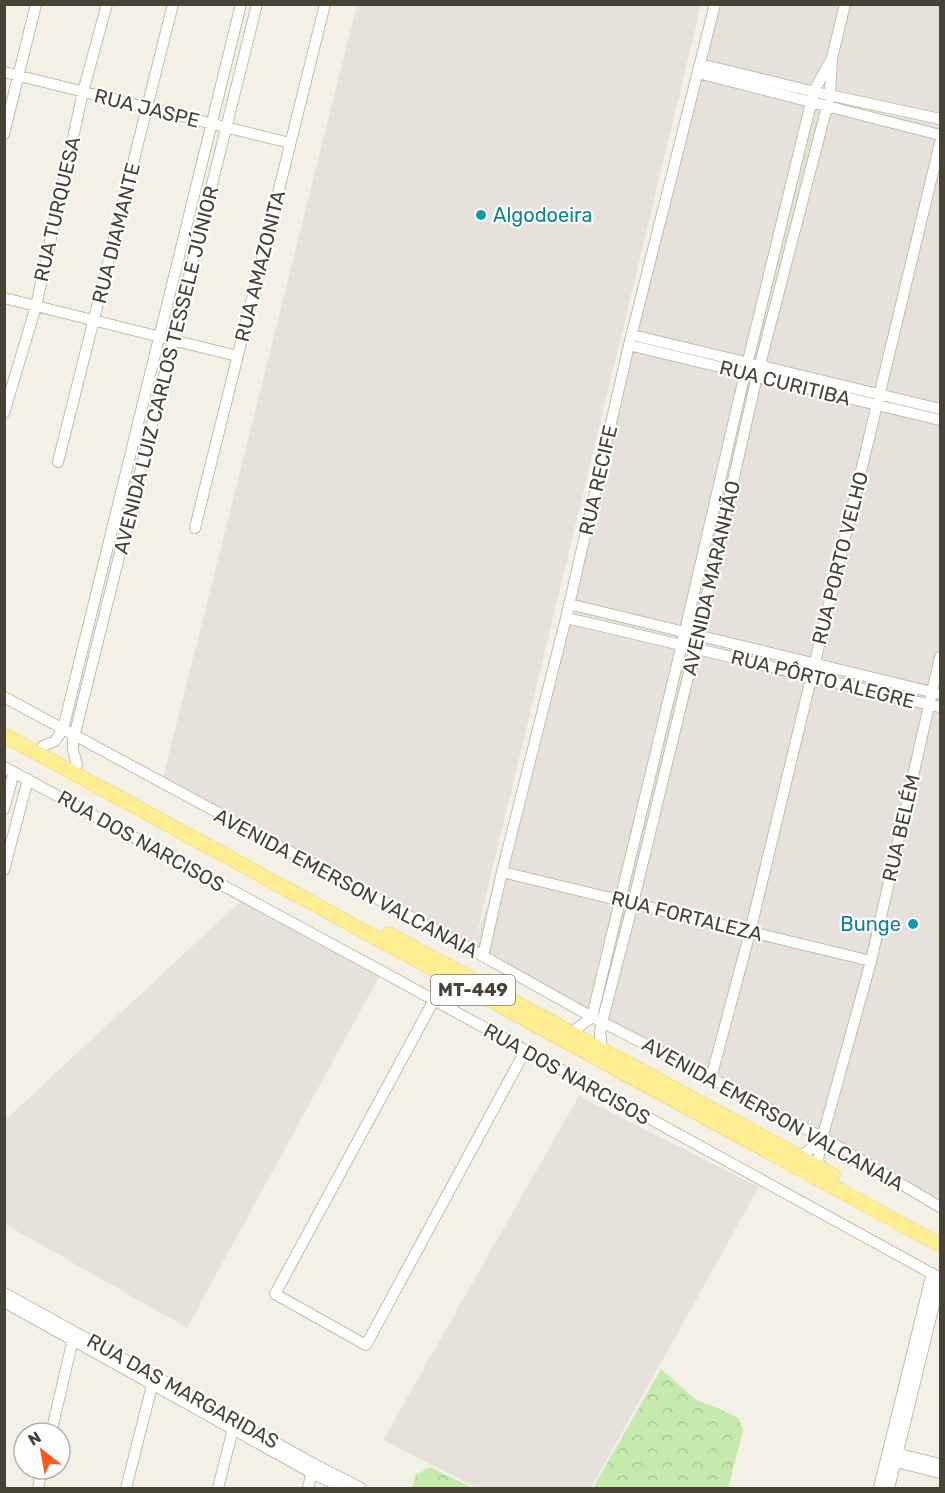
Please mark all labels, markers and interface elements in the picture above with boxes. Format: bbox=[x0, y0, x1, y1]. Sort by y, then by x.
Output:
street label: RUA JASPE bbox=[92, 83, 202, 133]
street label: RUA TURQUESA bbox=[29, 134, 85, 284]
street label: RUA DIAMANTE bbox=[87, 160, 145, 306]
street label: AVENIDA LUIZ CARLOS TESSELE JÚNIOR bbox=[109, 184, 223, 556]
street label: RUA AMAZONITA bbox=[230, 188, 290, 344]
place label: Algodoeira bbox=[493, 203, 593, 227]
marker: Algodoeira bbox=[474, 208, 488, 222]
street label: RUA CURITIBA bbox=[717, 355, 853, 411]
street label: RUA RECIFE bbox=[574, 423, 622, 537]
street label: RUA PORTO VELHO bbox=[807, 469, 873, 647]
street label: AVENIDA MARANHÃO bbox=[677, 478, 745, 678]
street label: RUA PÔRTO ALEGRE bbox=[729, 645, 917, 713]
street label: RUA BELÉM bbox=[877, 772, 925, 884]
street label: RUA DOS NARCISOS bbox=[53, 785, 229, 897]
street label: AVENIDA EMERSON VALCANAIA bbox=[210, 803, 482, 963]
street label: RUA FORTALEZA bbox=[609, 886, 765, 946]
place label: Bunge bbox=[840, 912, 901, 936]
marker: Bunge bbox=[906, 917, 920, 931]
road number: MT-449 bbox=[431, 975, 515, 1005]
street label: RUA DOS NARCISOS bbox=[479, 1018, 655, 1130]
street label: AVENIDA EMERSON VALCANAIA bbox=[638, 1032, 908, 1196]
street label: RUA DAS MARGARIDAS bbox=[83, 1328, 283, 1454]
north arrow bbox=[12, 1421, 72, 1481]
text: N bbox=[25, 1427, 44, 1450]

